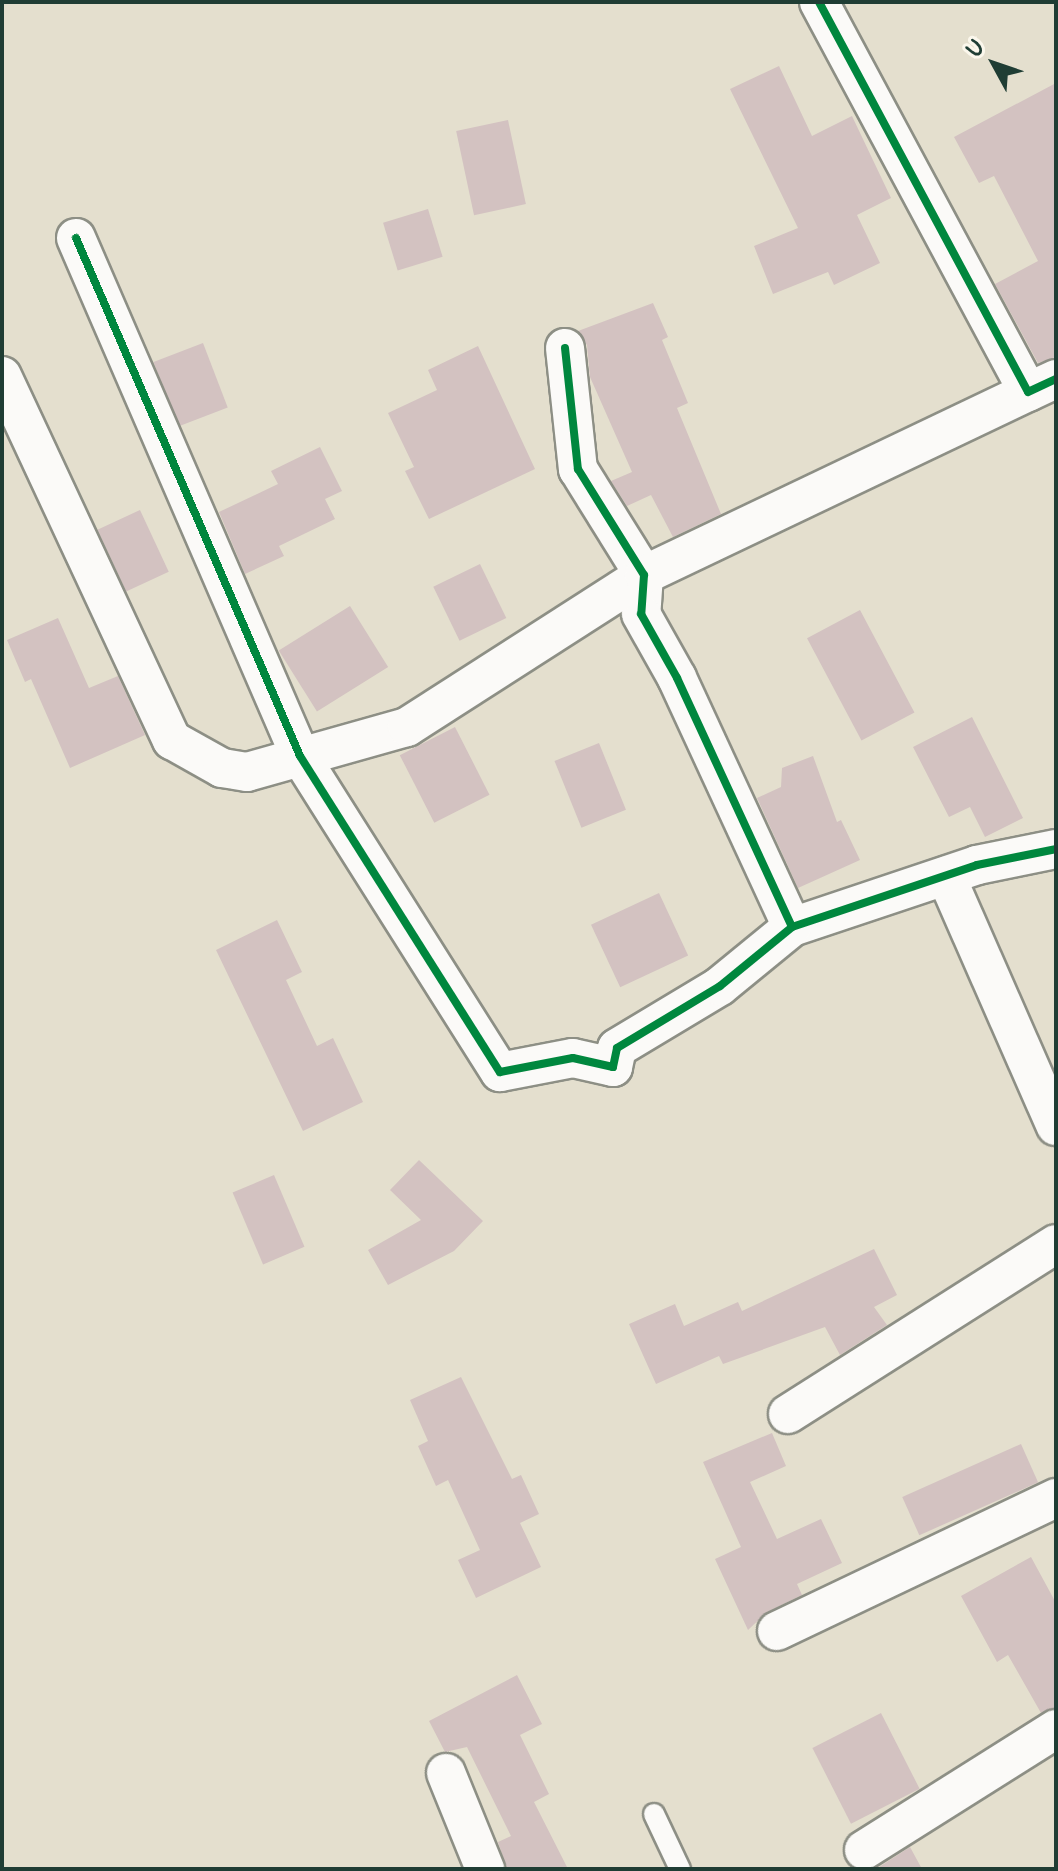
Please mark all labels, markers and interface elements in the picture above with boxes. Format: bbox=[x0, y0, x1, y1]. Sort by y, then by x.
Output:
north arrow bbox=[954, 24, 1034, 104]
text: U bbox=[960, 34, 991, 63]

